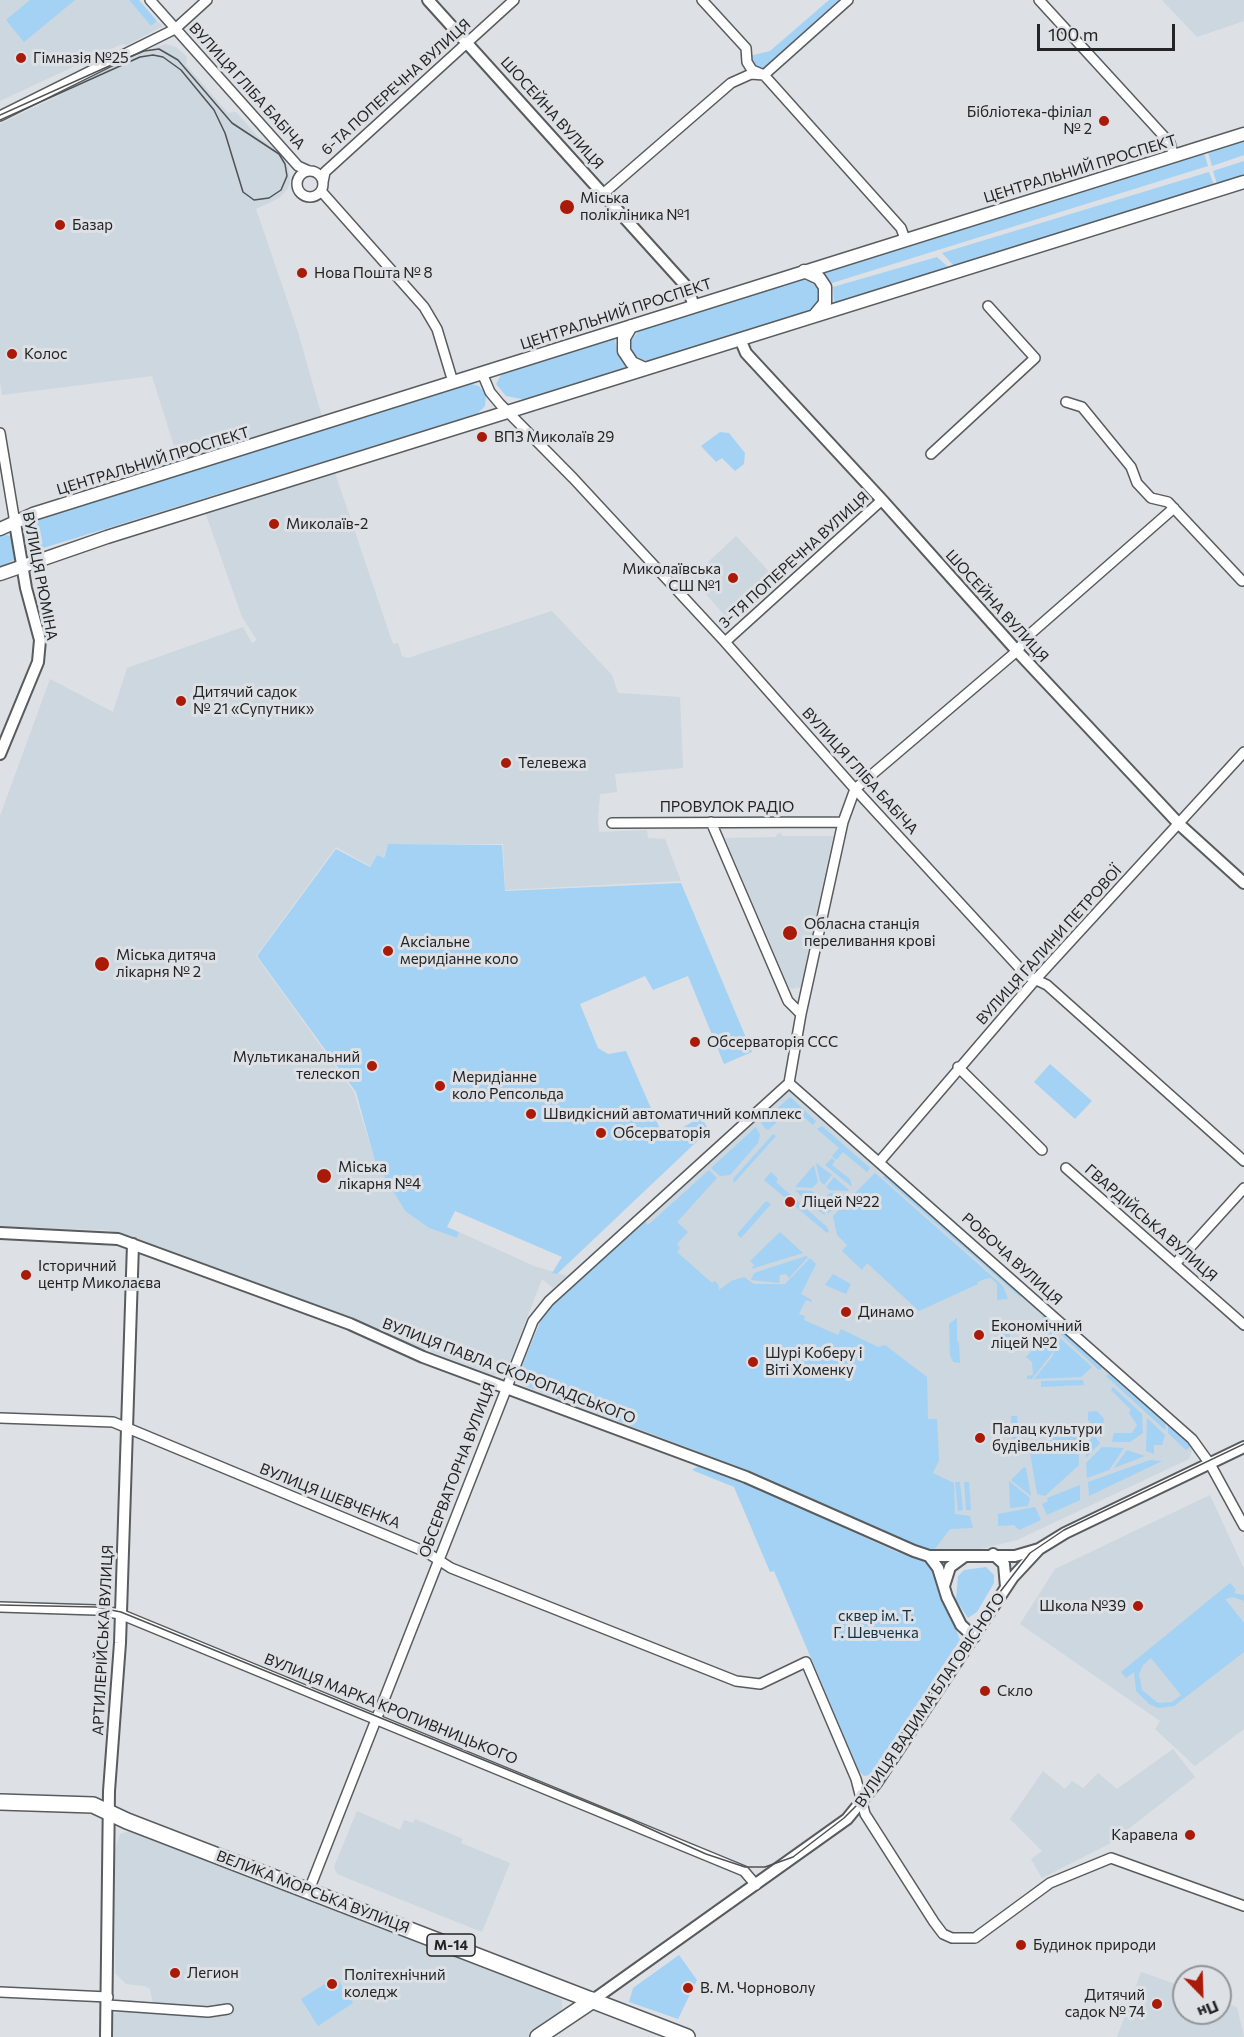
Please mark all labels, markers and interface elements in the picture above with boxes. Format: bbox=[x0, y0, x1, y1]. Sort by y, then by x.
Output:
scale bar bbox=[1040, 12, 1178, 50]
street label: 6-ТА ПОПЕРЕЧНА ВУЛИЦЯ bbox=[318, 15, 474, 159]
street label: ВУЛИЦЯ ГЛІБА БАБІЧА bbox=[185, 19, 309, 153]
text: 100 m bbox=[1048, 23, 1098, 45]
place label: Гімназія №25 bbox=[33, 49, 129, 67]
marker: Гімназія №25 bbox=[14, 51, 28, 65]
street label: ШОСЕЙНА ВУЛИЦЯ bbox=[497, 53, 607, 173]
place label: Бібліотека-філіал № 2 bbox=[967, 103, 1092, 138]
marker: Бібліотека-філіал № 2 bbox=[1097, 114, 1111, 128]
street label: ЦЕНТРАЛЬНИЙ ПРОСПЕКТ bbox=[981, 131, 1179, 207]
place label: Міська полікліника №1 bbox=[580, 189, 690, 224]
marker: Міська полікліника №1 bbox=[558, 198, 576, 216]
place label: Базар bbox=[72, 216, 113, 234]
marker: Базар bbox=[53, 218, 67, 232]
place label: Нова Пошта № 8 bbox=[314, 264, 433, 282]
marker: Нова Пошта № 8 bbox=[295, 266, 309, 280]
street label: ЦЕНТРАЛЬНИЙ ПРОСПЕКТ bbox=[518, 274, 714, 354]
place label: Колос bbox=[24, 345, 67, 363]
marker: Колос bbox=[5, 347, 19, 361]
street label: ЦЕНТРАЛЬНИЙ ПРОСПЕКТ bbox=[54, 423, 252, 499]
place label: ВПЗ Миколаїв 29 bbox=[494, 428, 614, 446]
marker: ВПЗ Миколаїв 29 bbox=[475, 430, 489, 444]
street label: 3-ТЯ ПОПЕРЕЧНА ВУЛИЦЯ bbox=[715, 488, 873, 632]
street label: ВУЛИЦЯ РЮМІНА bbox=[19, 510, 61, 642]
place label: Миколаїв-2 bbox=[286, 515, 368, 533]
marker: Миколаїв-2 bbox=[267, 517, 281, 531]
street label: ШОСЕЙНА ВУЛИЦЯ bbox=[942, 546, 1052, 666]
place label: Миколаївська СШ №1 bbox=[622, 560, 721, 595]
marker: Миколаївська СШ №1 bbox=[726, 571, 740, 585]
place label: Дитячий садок № 21 «Супутник» bbox=[193, 683, 314, 718]
marker: Дитячий садок № 21 «Супутник» bbox=[174, 694, 188, 708]
street label: ВУЛИЦЯ ГЛІБА БАБІЧА bbox=[798, 704, 922, 838]
place label: Телевежа bbox=[518, 754, 586, 772]
marker: Телевежа bbox=[499, 756, 513, 770]
street label: ПРОВУЛОК РАДІО bbox=[660, 798, 794, 816]
street label: ВУЛИЦЯ ГАЛИНИ ПЕТРОВОЇ bbox=[973, 862, 1125, 1028]
place label: Обласна станція переливання крові bbox=[804, 915, 936, 950]
marker: Обласна станція переливання крові bbox=[781, 924, 799, 942]
place label: Аксіальне меридіанне коло bbox=[400, 933, 518, 968]
marker: Аксіальне меридіанне коло bbox=[381, 944, 395, 958]
place label: Міська дитяча лікарня № 2 bbox=[116, 946, 216, 981]
marker: Міська дитяча лікарня № 2 bbox=[93, 955, 111, 973]
place label: Обсерваторія ССС bbox=[707, 1033, 838, 1051]
marker: Обсерваторія ССС bbox=[688, 1035, 702, 1049]
place label: Мультиканальний телескоп bbox=[233, 1048, 360, 1083]
marker: Мультиканальний телескоп bbox=[365, 1059, 379, 1073]
place label: Меридіанне коло Репсольда bbox=[452, 1068, 564, 1103]
marker: Меридіанне коло Репсольда bbox=[433, 1079, 447, 1093]
place label: Швидкісний автоматичний комплекс bbox=[543, 1105, 802, 1123]
marker: Швидкісний автоматичний комплекс bbox=[524, 1107, 538, 1121]
place label: Обсерваторія bbox=[613, 1124, 711, 1142]
marker: Обсерваторія bbox=[594, 1126, 608, 1140]
place label: Міська лікарня №4 bbox=[338, 1158, 421, 1193]
street label: ГВАРДІЙСЬКА ВУЛИЦЯ bbox=[1081, 1161, 1221, 1285]
marker: Міська лікарня №4 bbox=[315, 1167, 333, 1185]
place label: Ліцей №22 bbox=[802, 1193, 879, 1211]
marker: Ліцей №22 bbox=[783, 1195, 797, 1209]
street label: РОБОЧА ВУЛИЦЯ bbox=[958, 1209, 1066, 1309]
place label: Історичний центр Миколаєва bbox=[38, 1257, 161, 1292]
marker: Історичний центр Миколаєва bbox=[19, 1268, 33, 1282]
place label: Динамо bbox=[858, 1303, 914, 1321]
marker: Динамо bbox=[839, 1305, 853, 1319]
street label: ВУЛИЦЯ ПАВЛА СКОРОПАДСЬКОГО bbox=[380, 1314, 638, 1428]
place label: Економічний ліцей №2 bbox=[991, 1317, 1082, 1352]
marker: Економічний ліцей №2 bbox=[972, 1328, 986, 1342]
place label: Шурі Коберу і Віті Хоменку bbox=[765, 1344, 863, 1379]
marker: Шурі Коберу і Віті Хоменку bbox=[746, 1355, 760, 1369]
street label: ОБСЕРВАТОРНА ВУЛИЦЯ bbox=[415, 1380, 499, 1560]
place label: Палац культури будівельників bbox=[992, 1420, 1103, 1455]
marker: Палац культури будівельників bbox=[973, 1431, 987, 1445]
street label: ВУЛИЦЯ ШЕВЧЕНКА bbox=[257, 1460, 403, 1532]
street label: АРТИЛЕРІЙСЬКА ВУЛИЦЯ bbox=[89, 1544, 117, 1736]
street label: ВУЛИЦЯ ВАДИМА БЛАГОВІСНОГО bbox=[851, 1589, 1009, 1811]
place label: Школа №39 bbox=[1039, 1597, 1126, 1615]
marker: Школа №39 bbox=[1131, 1599, 1145, 1613]
park label: сквер ім. Т. Г. Шевченка bbox=[833, 1607, 919, 1642]
street label: ВУЛИЦЯ МАРКА КРОПИВНИЦЬКОГО bbox=[262, 1650, 520, 1768]
place label: Скло bbox=[997, 1682, 1033, 1700]
marker: Скло bbox=[978, 1684, 992, 1698]
place label: Каравела bbox=[1111, 1826, 1178, 1844]
marker: Каравела bbox=[1183, 1828, 1197, 1842]
street label: ВЕЛИКА МОРСЬКА ВУЛИЦЯ bbox=[214, 1847, 412, 1937]
road number: М-14 bbox=[427, 1934, 475, 1956]
place label: Будинок природи bbox=[1033, 1936, 1156, 1954]
marker: Будинок природи bbox=[1014, 1938, 1028, 1952]
place label: Легион bbox=[187, 1964, 239, 1982]
north arrow bbox=[1172, 1965, 1232, 2025]
marker: Легион bbox=[168, 1966, 182, 1980]
place label: Політехнічний коледж bbox=[344, 1966, 446, 2001]
marker: Політехнічний коледж bbox=[325, 1977, 339, 1991]
place label: В. М. Чорноволу bbox=[700, 1979, 815, 1997]
marker: В. М. Чорноволу bbox=[681, 1981, 695, 1995]
place label: Дитячий садок № 74 bbox=[1065, 1986, 1145, 2021]
marker: Дитячий садок № 74 bbox=[1150, 1997, 1164, 2011]
text: Пн bbox=[1195, 1997, 1222, 2023]

